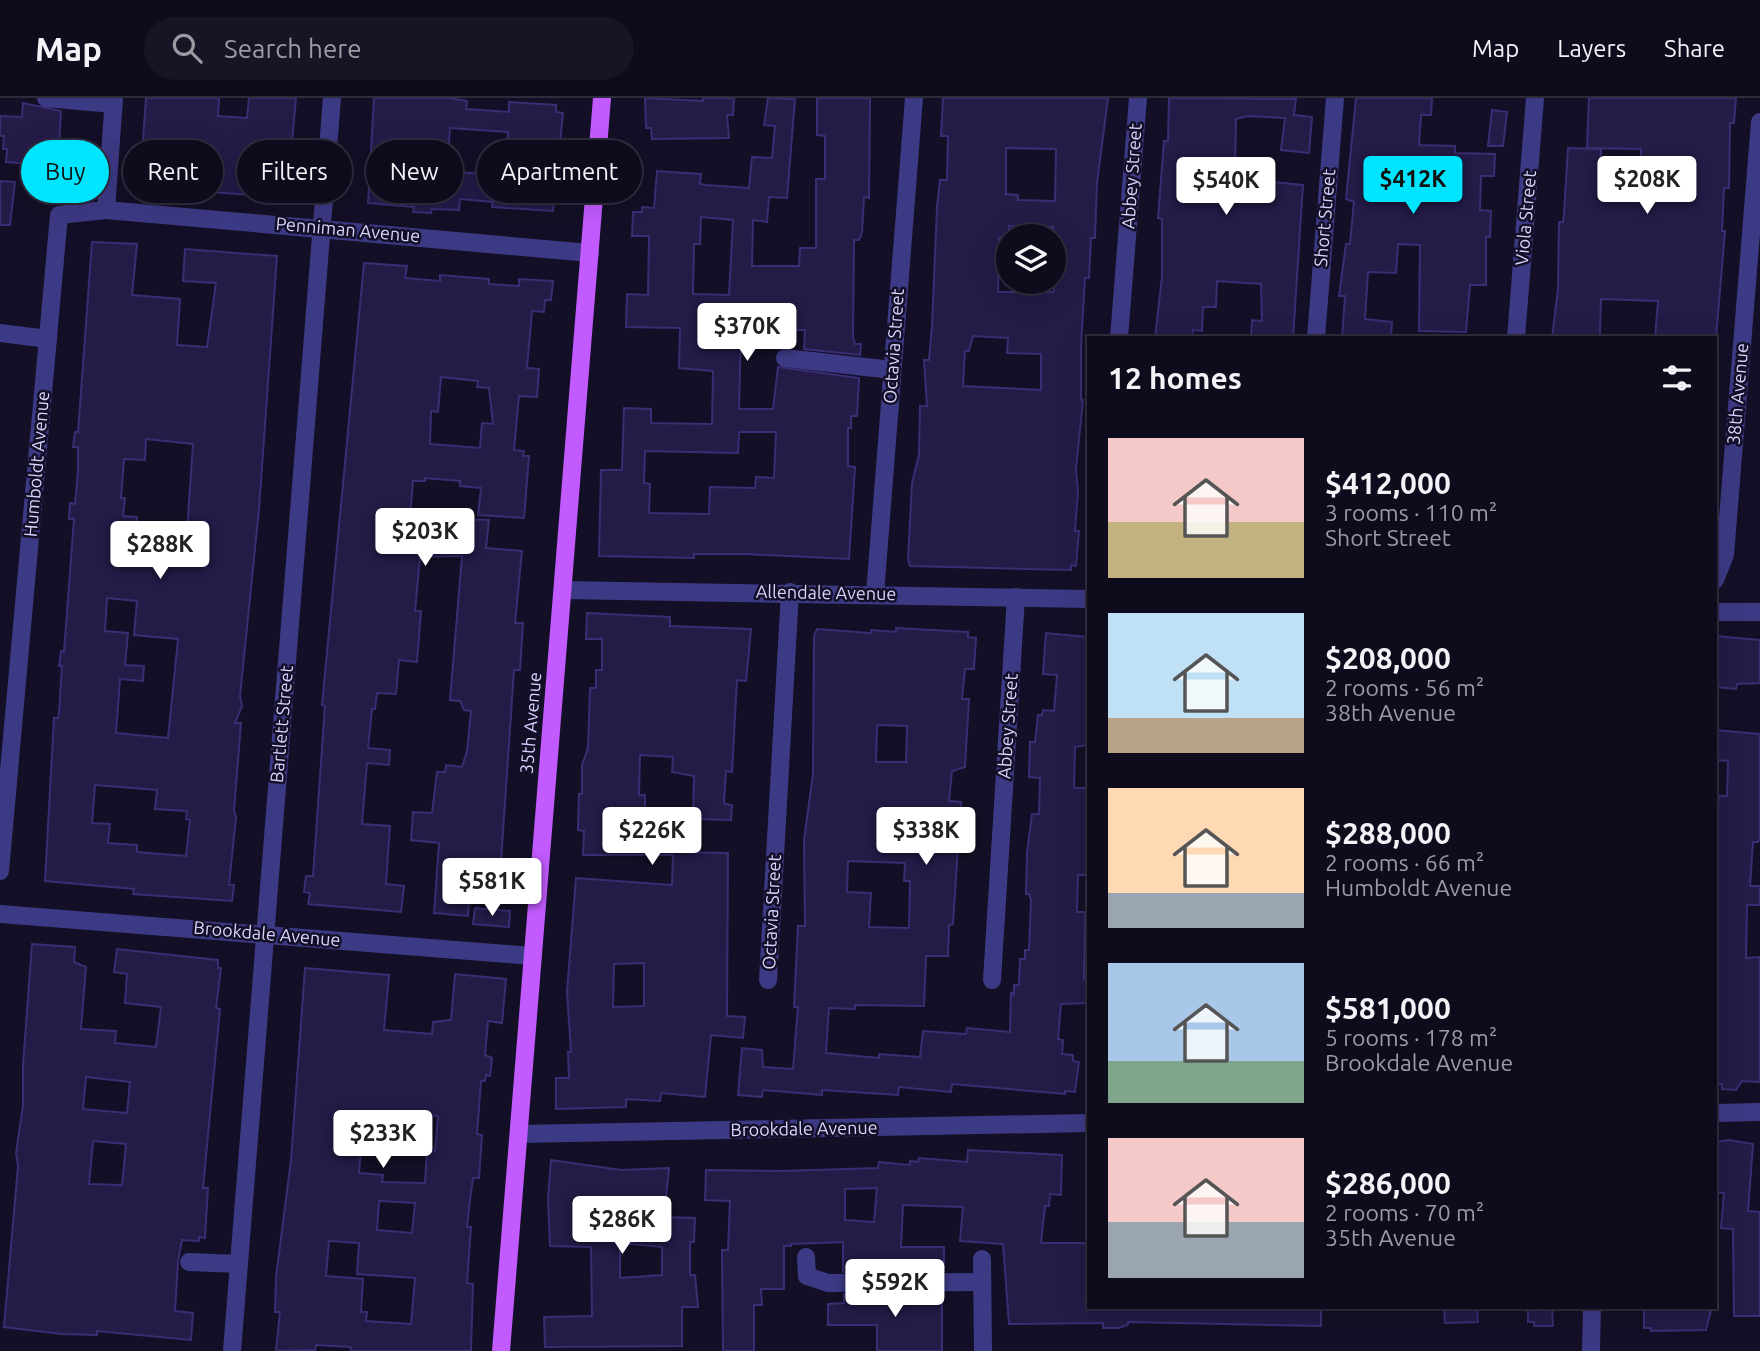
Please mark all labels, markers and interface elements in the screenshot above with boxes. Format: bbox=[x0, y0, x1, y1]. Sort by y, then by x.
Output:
search box bbox=[144, 17, 634, 80]
icon: search bbox=[168, 29, 206, 67]
text: Map bbox=[35, 30, 102, 67]
text: Search here bbox=[224, 34, 362, 63]
text: Map bbox=[1472, 35, 1519, 62]
text: Layers bbox=[1557, 35, 1626, 62]
text: Share bbox=[1664, 35, 1725, 62]
street label: Abbey Street bbox=[1117, 122, 1145, 229]
chip: Buy bbox=[21, 140, 109, 203]
chip: Rent bbox=[123, 140, 223, 203]
chip: Filters bbox=[237, 140, 352, 203]
chip: New bbox=[366, 140, 463, 203]
chip: Apartment bbox=[477, 140, 642, 203]
pin: $412K bbox=[1364, 156, 1462, 216]
pin: $208K bbox=[1598, 156, 1696, 216]
pin: $540K bbox=[1177, 158, 1275, 217]
text: $412K bbox=[1379, 166, 1447, 191]
text: $208K bbox=[1613, 166, 1681, 191]
text: $540K bbox=[1192, 167, 1260, 192]
street label: Short Street bbox=[1310, 168, 1338, 268]
street label: Viola Street bbox=[1511, 170, 1539, 266]
street label: Penniman Avenue bbox=[275, 213, 421, 245]
map controls bbox=[996, 224, 1066, 294]
button: layers bbox=[996, 224, 1066, 294]
street label: Octavia Street bbox=[879, 288, 907, 404]
pin: $370K bbox=[698, 303, 796, 363]
text: $370K bbox=[713, 313, 781, 338]
street label: 38th Avenue bbox=[1723, 342, 1751, 446]
icon: filters bbox=[1658, 359, 1696, 397]
text: 12 homes bbox=[1108, 361, 1242, 395]
street label: Humboldt Avenue bbox=[20, 390, 52, 538]
icon: home bbox=[1164, 466, 1248, 550]
text: $412,000 bbox=[1325, 466, 1451, 500]
text: 3 rooms · 110 m² bbox=[1325, 500, 1497, 525]
pin: $203K bbox=[376, 508, 474, 568]
text: $203K bbox=[391, 518, 459, 543]
pin: $288K bbox=[111, 522, 209, 581]
text: Short Street bbox=[1325, 525, 1451, 550]
text: $288K bbox=[126, 531, 194, 556]
street label: Allendale Avenue bbox=[756, 581, 896, 603]
icon: home bbox=[1164, 641, 1248, 725]
text: $208,000 bbox=[1325, 641, 1451, 675]
street label: Bartlett Street bbox=[266, 664, 296, 783]
street label: 35th Avenue bbox=[516, 671, 544, 775]
street label: Abbey Street bbox=[993, 672, 1021, 779]
text: 2 rooms · 56 m² bbox=[1325, 675, 1484, 700]
text: 38th Avenue bbox=[1325, 700, 1456, 725]
pin: $226K bbox=[603, 808, 701, 867]
pin: $338K bbox=[877, 808, 975, 867]
icon: home bbox=[1164, 816, 1248, 900]
text: $288,000 bbox=[1325, 816, 1451, 850]
text: $226K bbox=[618, 817, 686, 842]
text: $338K bbox=[892, 817, 960, 842]
text: 2 rooms · 66 m² bbox=[1325, 850, 1484, 875]
street label: Octavia Street bbox=[758, 854, 784, 970]
pin: $581K bbox=[443, 858, 541, 918]
text: $581K bbox=[458, 868, 526, 893]
text: Humboldt Avenue bbox=[1325, 875, 1512, 900]
street label: Brookdale Avenue bbox=[193, 917, 341, 949]
icon: home bbox=[1164, 991, 1248, 1075]
text: $581,000 bbox=[1325, 991, 1451, 1025]
text: 5 rooms · 178 m² bbox=[1325, 1025, 1497, 1050]
text: Brookdale Avenue bbox=[1325, 1050, 1513, 1075]
pin: $233K bbox=[334, 1110, 432, 1170]
street label: Brookdale Avenue bbox=[730, 1117, 878, 1139]
text: $233K bbox=[349, 1120, 417, 1145]
icon: home bbox=[1164, 1166, 1248, 1250]
text: $286,000 bbox=[1325, 1166, 1451, 1200]
pin: $286K bbox=[573, 1196, 671, 1256]
text: 2 rooms · 70 m² bbox=[1325, 1200, 1484, 1225]
text: $286K bbox=[588, 1206, 656, 1231]
text: 35th Avenue bbox=[1325, 1225, 1456, 1250]
pin: $592K bbox=[846, 1260, 944, 1319]
text: $592K bbox=[861, 1269, 929, 1294]

